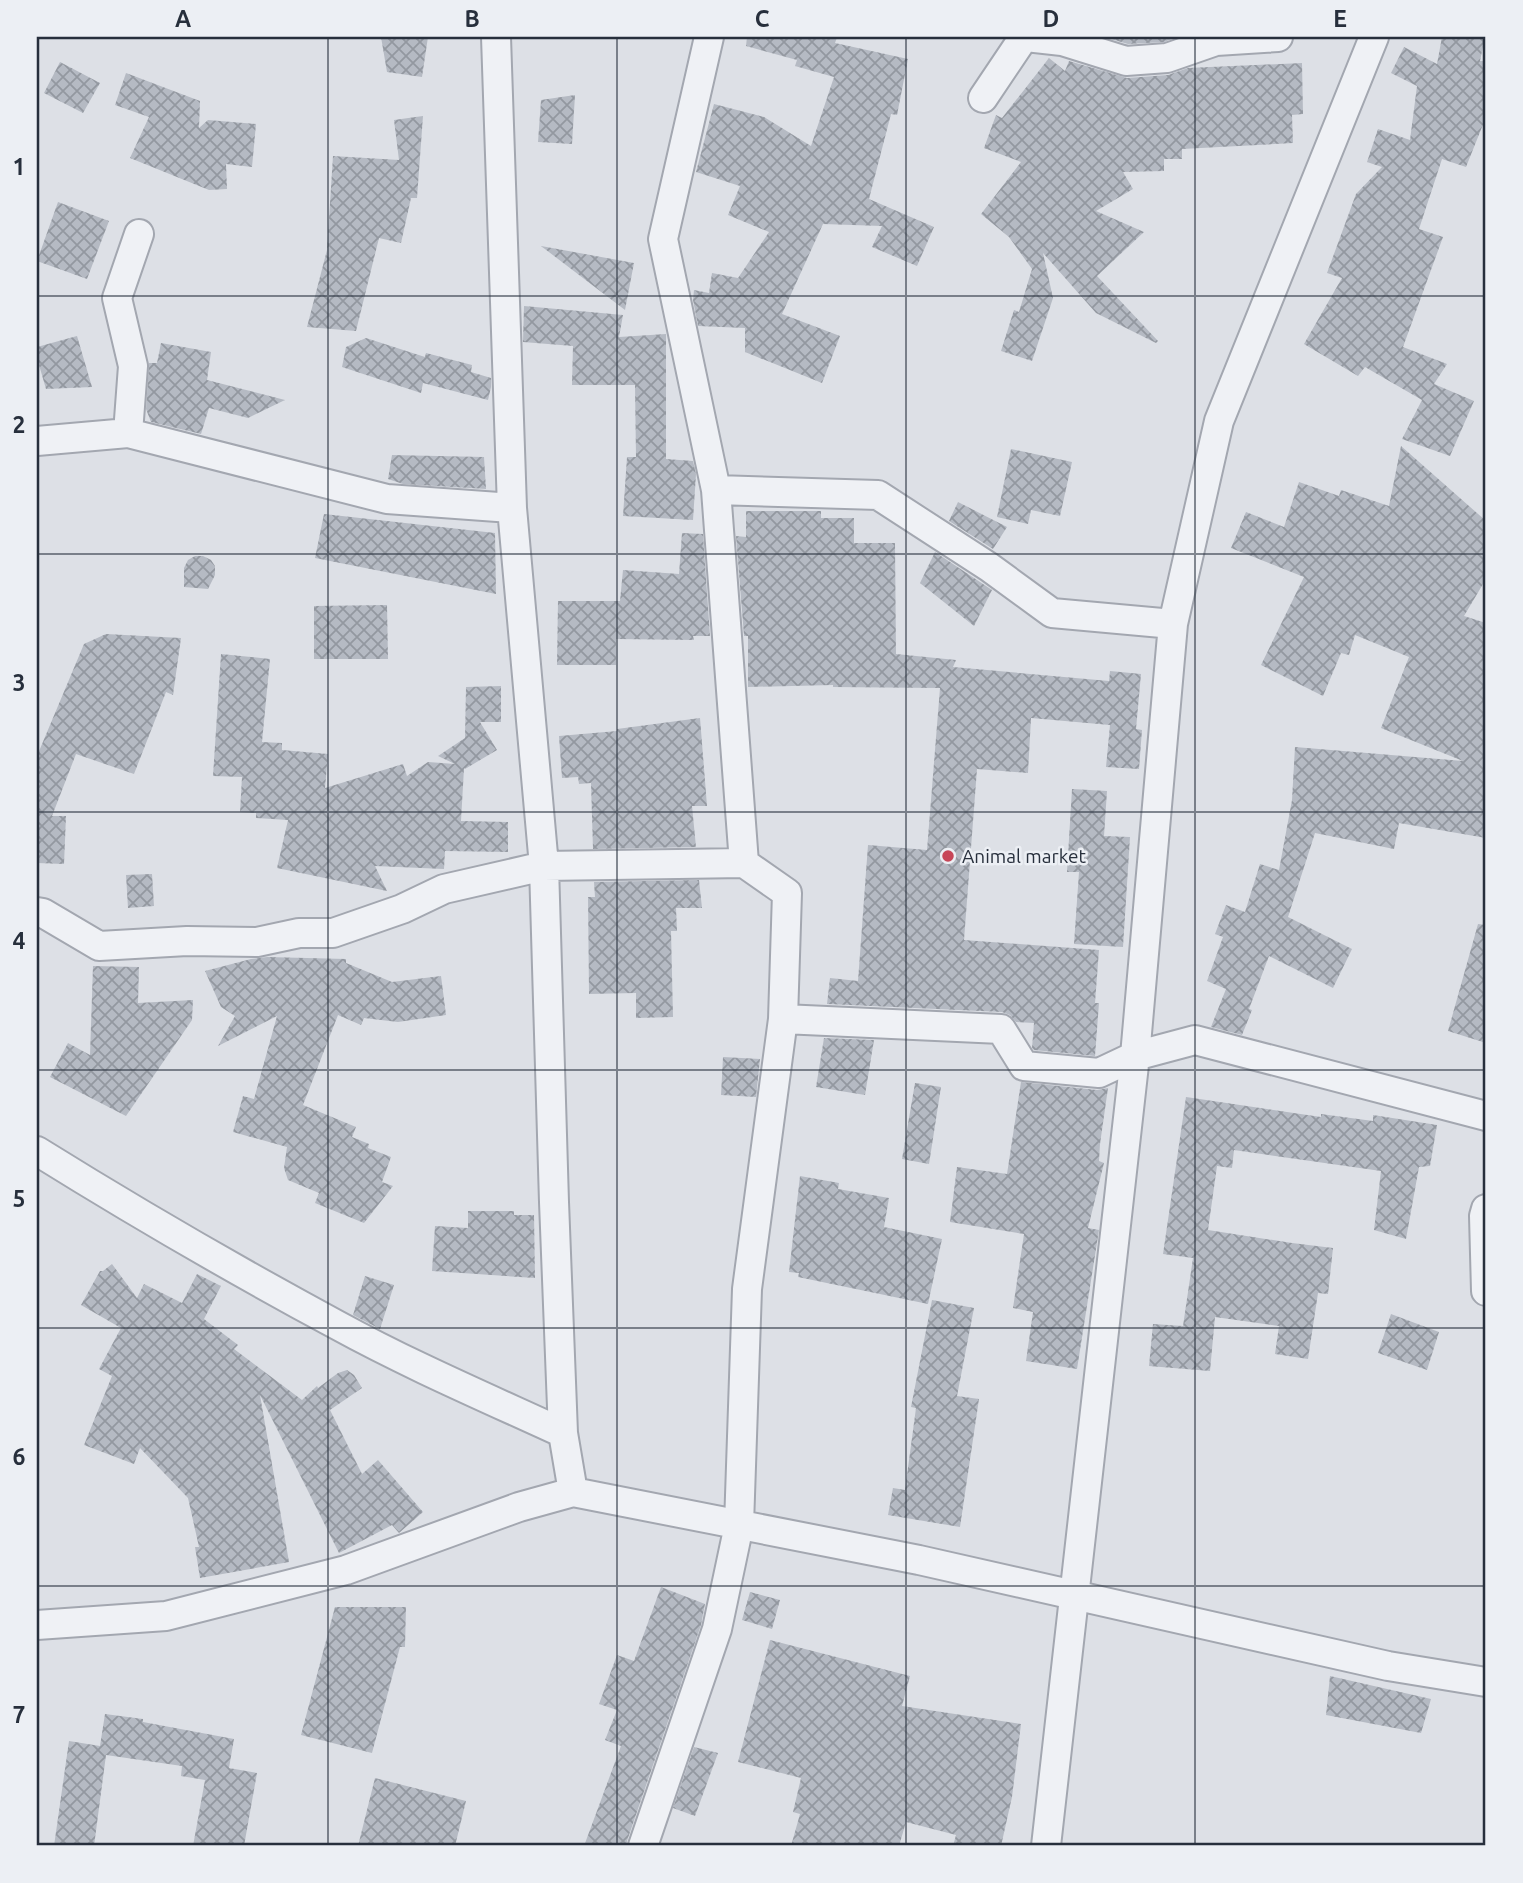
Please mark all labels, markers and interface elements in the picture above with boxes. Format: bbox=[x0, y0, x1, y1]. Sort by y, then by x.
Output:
text: A bbox=[175, 6, 191, 31]
text: B bbox=[464, 6, 480, 31]
text: C bbox=[755, 6, 770, 31]
text: D bbox=[1043, 6, 1059, 31]
text: E bbox=[1333, 6, 1347, 31]
text: 1 bbox=[13, 154, 25, 179]
text: 2 bbox=[13, 412, 25, 437]
text: 3 bbox=[13, 670, 25, 695]
place label: Animal market bbox=[962, 845, 1086, 867]
marker: Animal market bbox=[940, 848, 956, 864]
text: 4 bbox=[13, 928, 26, 953]
text: 5 bbox=[13, 1186, 25, 1211]
text: 6 bbox=[13, 1444, 26, 1469]
text: 7 bbox=[13, 1702, 25, 1727]

